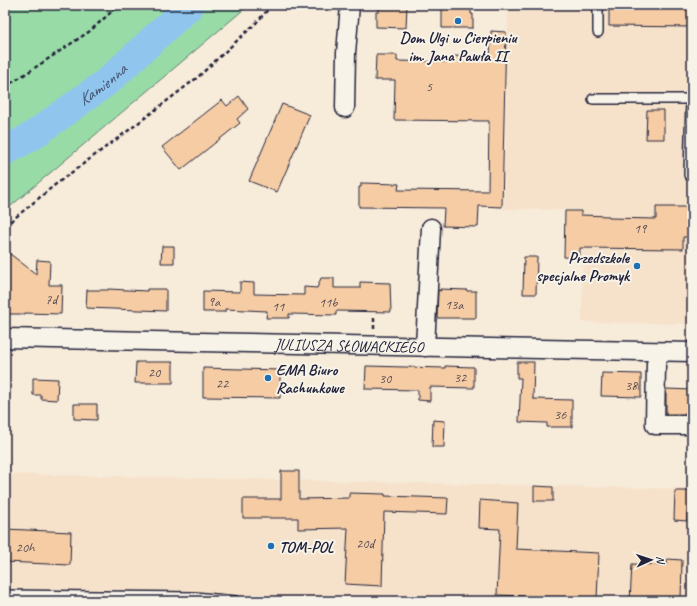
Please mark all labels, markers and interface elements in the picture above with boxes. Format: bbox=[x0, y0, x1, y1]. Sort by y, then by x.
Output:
marker: Dom Ulgi w Cierpieniu im. Jana Pawła II bbox=[453, 16, 463, 26]
place label: Dom Ulgi w Cierpieniu im. Jana Pawła II bbox=[400, 28, 518, 66]
water label: Kamienna bbox=[74, 58, 132, 110]
house number: 5 bbox=[426, 78, 433, 95]
house number: 19 bbox=[634, 220, 648, 237]
place label: Przedszkole specjalne Promyk bbox=[536, 248, 631, 286]
marker: Przedszkole specjalne Promyk bbox=[632, 261, 642, 271]
house number: 7d bbox=[45, 291, 59, 308]
house number: 9a bbox=[208, 293, 221, 310]
house number: 11b bbox=[319, 294, 338, 311]
house number: 13a bbox=[445, 296, 464, 313]
house number: 11 bbox=[272, 298, 285, 315]
street label: JULIUSZA SŁOWACKIEGO bbox=[273, 334, 425, 358]
place label: EMA Biuro Rachunkowe bbox=[276, 360, 345, 398]
house number: 20 bbox=[148, 364, 162, 381]
house number: 32 bbox=[454, 369, 468, 386]
house number: 30 bbox=[379, 370, 393, 387]
marker: EMA Biuro Rachunkowe bbox=[263, 373, 273, 383]
house number: 22 bbox=[216, 375, 230, 392]
house number: 38 bbox=[625, 377, 639, 394]
house number: 36 bbox=[554, 406, 567, 423]
house number: 20d bbox=[356, 535, 377, 552]
place label: TOM-POL bbox=[279, 537, 335, 557]
house number: 20h bbox=[15, 539, 36, 556]
north arrow bbox=[631, 540, 671, 580]
marker: TOM-POL bbox=[266, 541, 276, 551]
text: N bbox=[654, 556, 668, 565]

